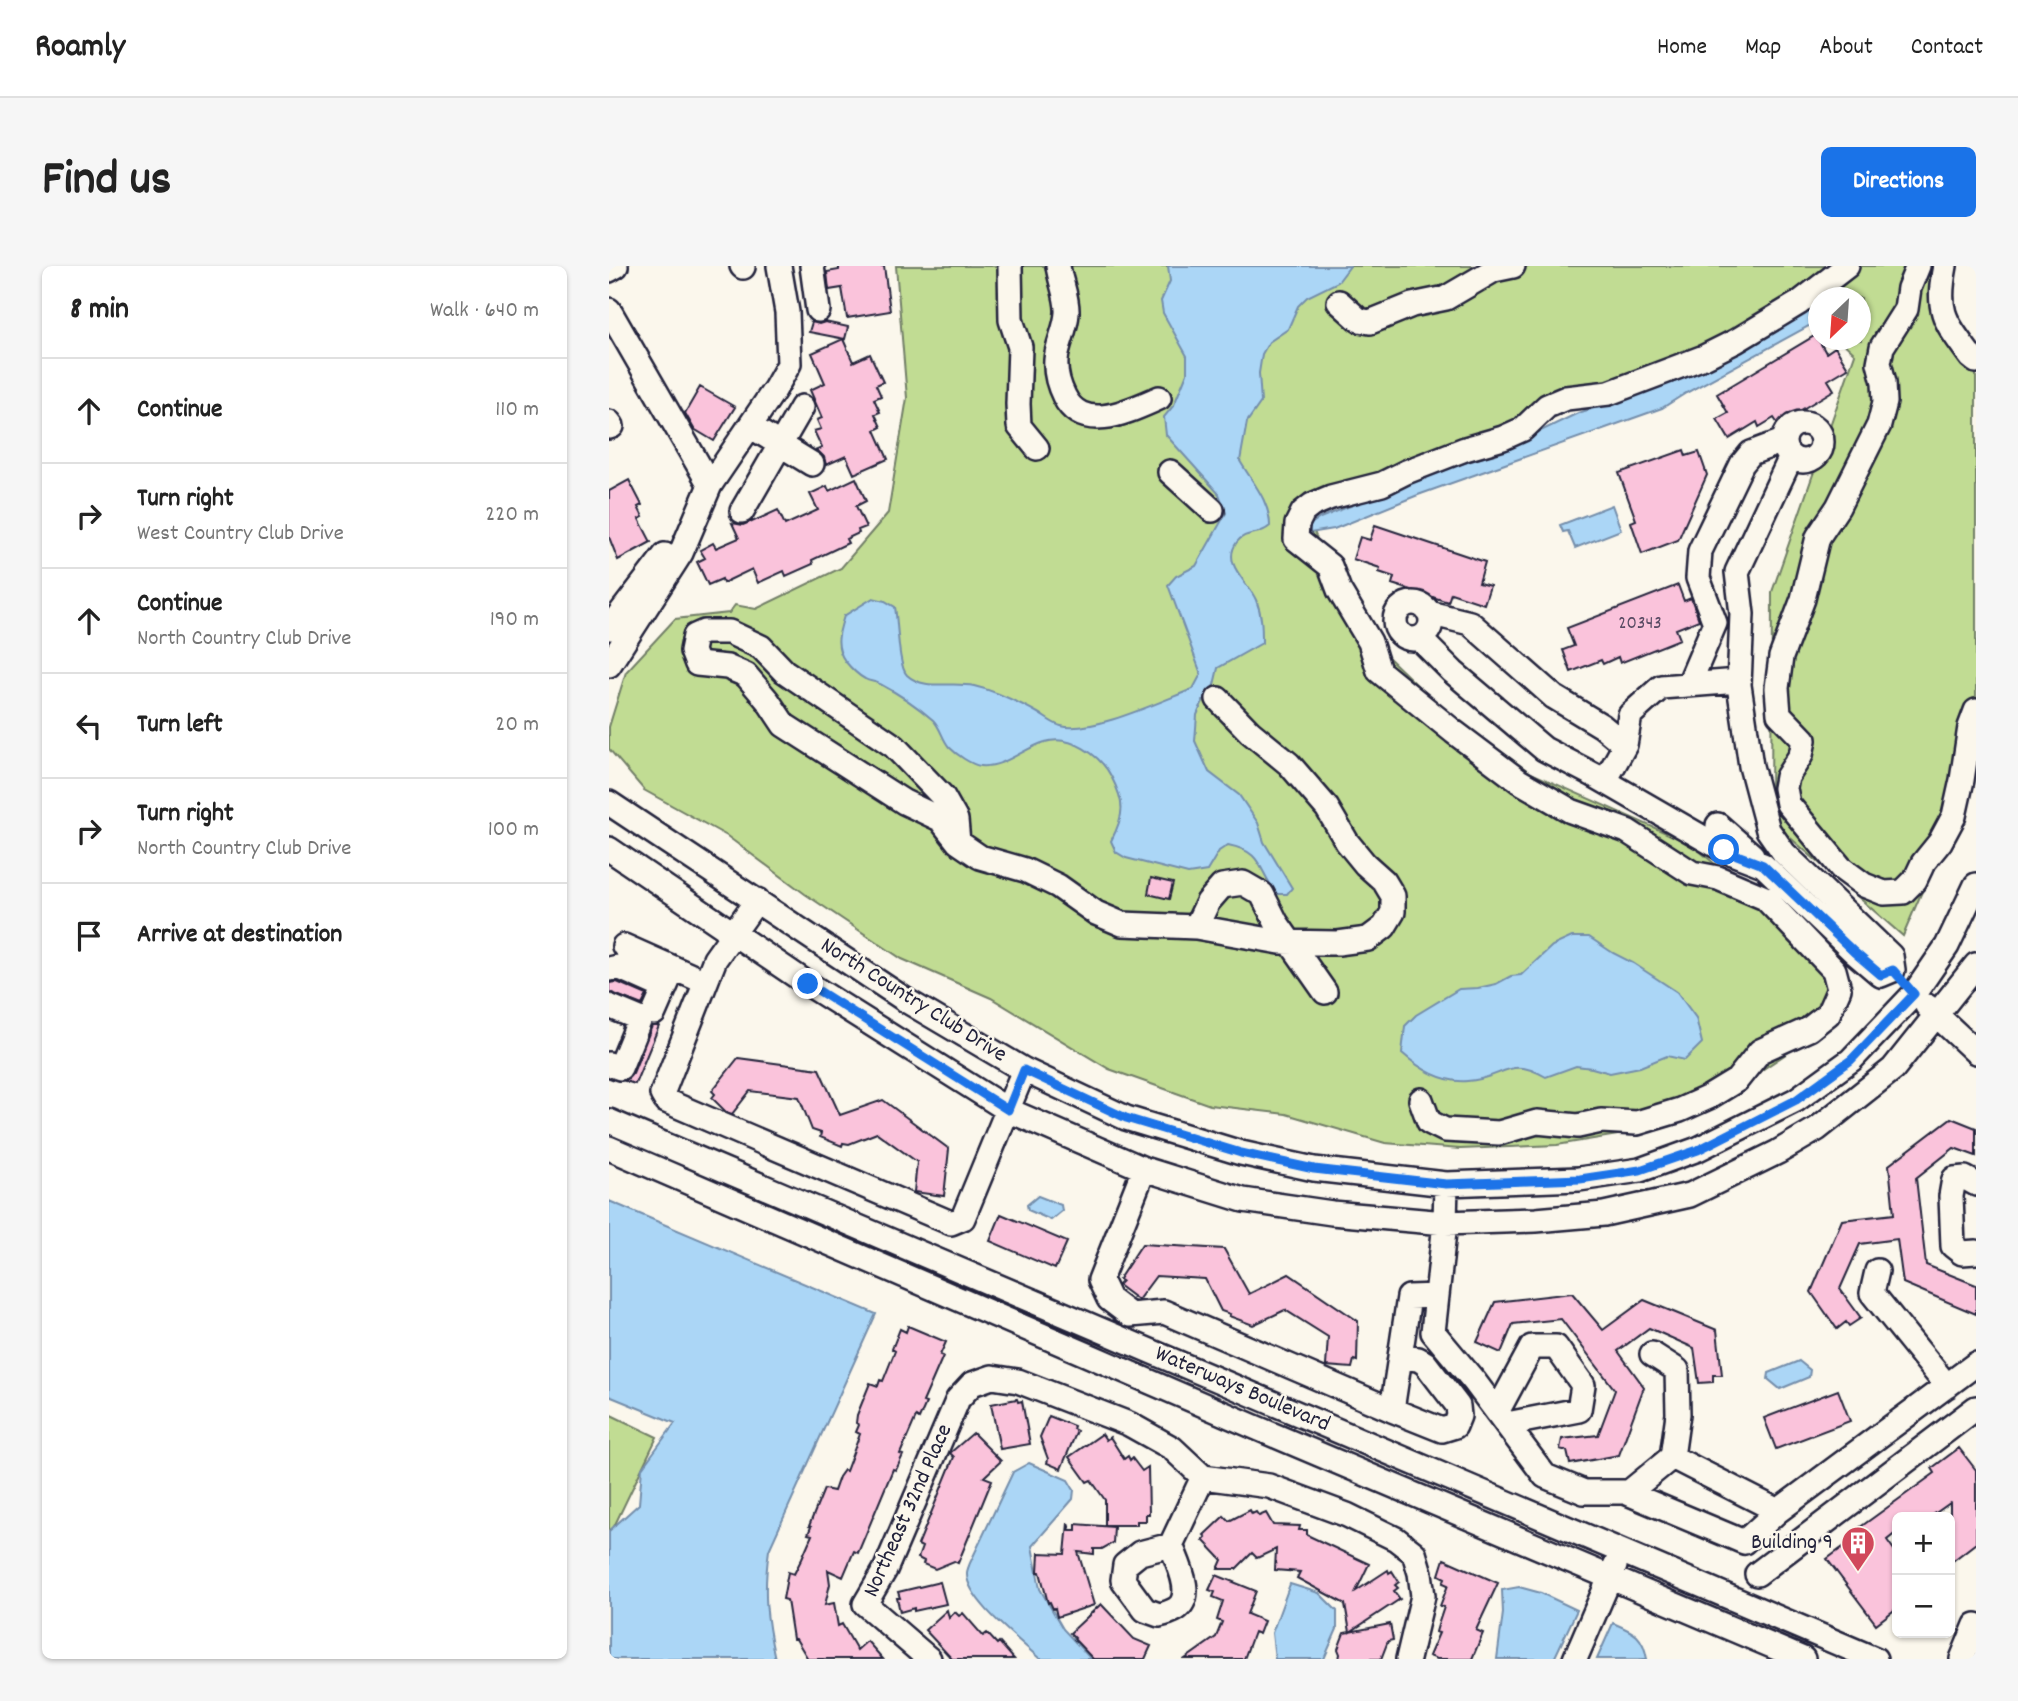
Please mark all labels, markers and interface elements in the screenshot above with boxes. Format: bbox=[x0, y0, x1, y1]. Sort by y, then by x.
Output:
text: Roamly bbox=[35, 25, 125, 72]
text: Home bbox=[1657, 31, 1707, 65]
text: Map bbox=[1745, 31, 1781, 65]
text: About bbox=[1819, 31, 1873, 65]
text: Contact bbox=[1911, 31, 1983, 65]
text: Find us bbox=[42, 147, 171, 217]
button: Directions bbox=[1821, 147, 1976, 217]
north arrow bbox=[1808, 287, 1871, 350]
text: 8 min bbox=[70, 290, 129, 333]
text: Walk · 640 m bbox=[430, 295, 539, 328]
icon: ahead bbox=[70, 392, 108, 430]
text: Continue bbox=[137, 392, 222, 429]
text: 110 m bbox=[495, 394, 539, 427]
text: Turn right bbox=[137, 481, 234, 518]
icon: right bbox=[70, 497, 108, 535]
text: 220 m bbox=[485, 499, 539, 532]
text: West Country Club Drive bbox=[137, 518, 344, 551]
text: Continue bbox=[137, 586, 222, 623]
icon: ahead bbox=[70, 602, 108, 640]
text: 190 m bbox=[490, 604, 539, 637]
house number: 20343 bbox=[1618, 611, 1662, 638]
text: North Country Club Drive bbox=[137, 623, 351, 656]
icon: left bbox=[70, 707, 108, 745]
text: Turn left bbox=[137, 707, 223, 744]
text: 20 m bbox=[495, 709, 539, 742]
text: Turn right bbox=[137, 796, 234, 833]
icon: right bbox=[70, 812, 108, 850]
text: 100 m bbox=[488, 814, 539, 847]
text: North Country Club Drive bbox=[137, 833, 351, 866]
route start bbox=[1708, 834, 1739, 865]
icon: arrive bbox=[70, 917, 108, 955]
text: Arrive at destination bbox=[137, 917, 342, 954]
street label: North Country Club Drive bbox=[813, 930, 1013, 1072]
route end bbox=[792, 968, 823, 999]
street label: Waterways Boulevard bbox=[1149, 1338, 1335, 1442]
street label: Northeast 32nd Place bbox=[856, 1419, 962, 1603]
map controls bbox=[1892, 1512, 1955, 1638]
button: + bbox=[1892, 1512, 1955, 1575]
building icon: Building 9 bbox=[1839, 1524, 1877, 1573]
place label: Building 9 bbox=[1751, 1527, 1833, 1560]
button: − bbox=[1892, 1575, 1955, 1638]

